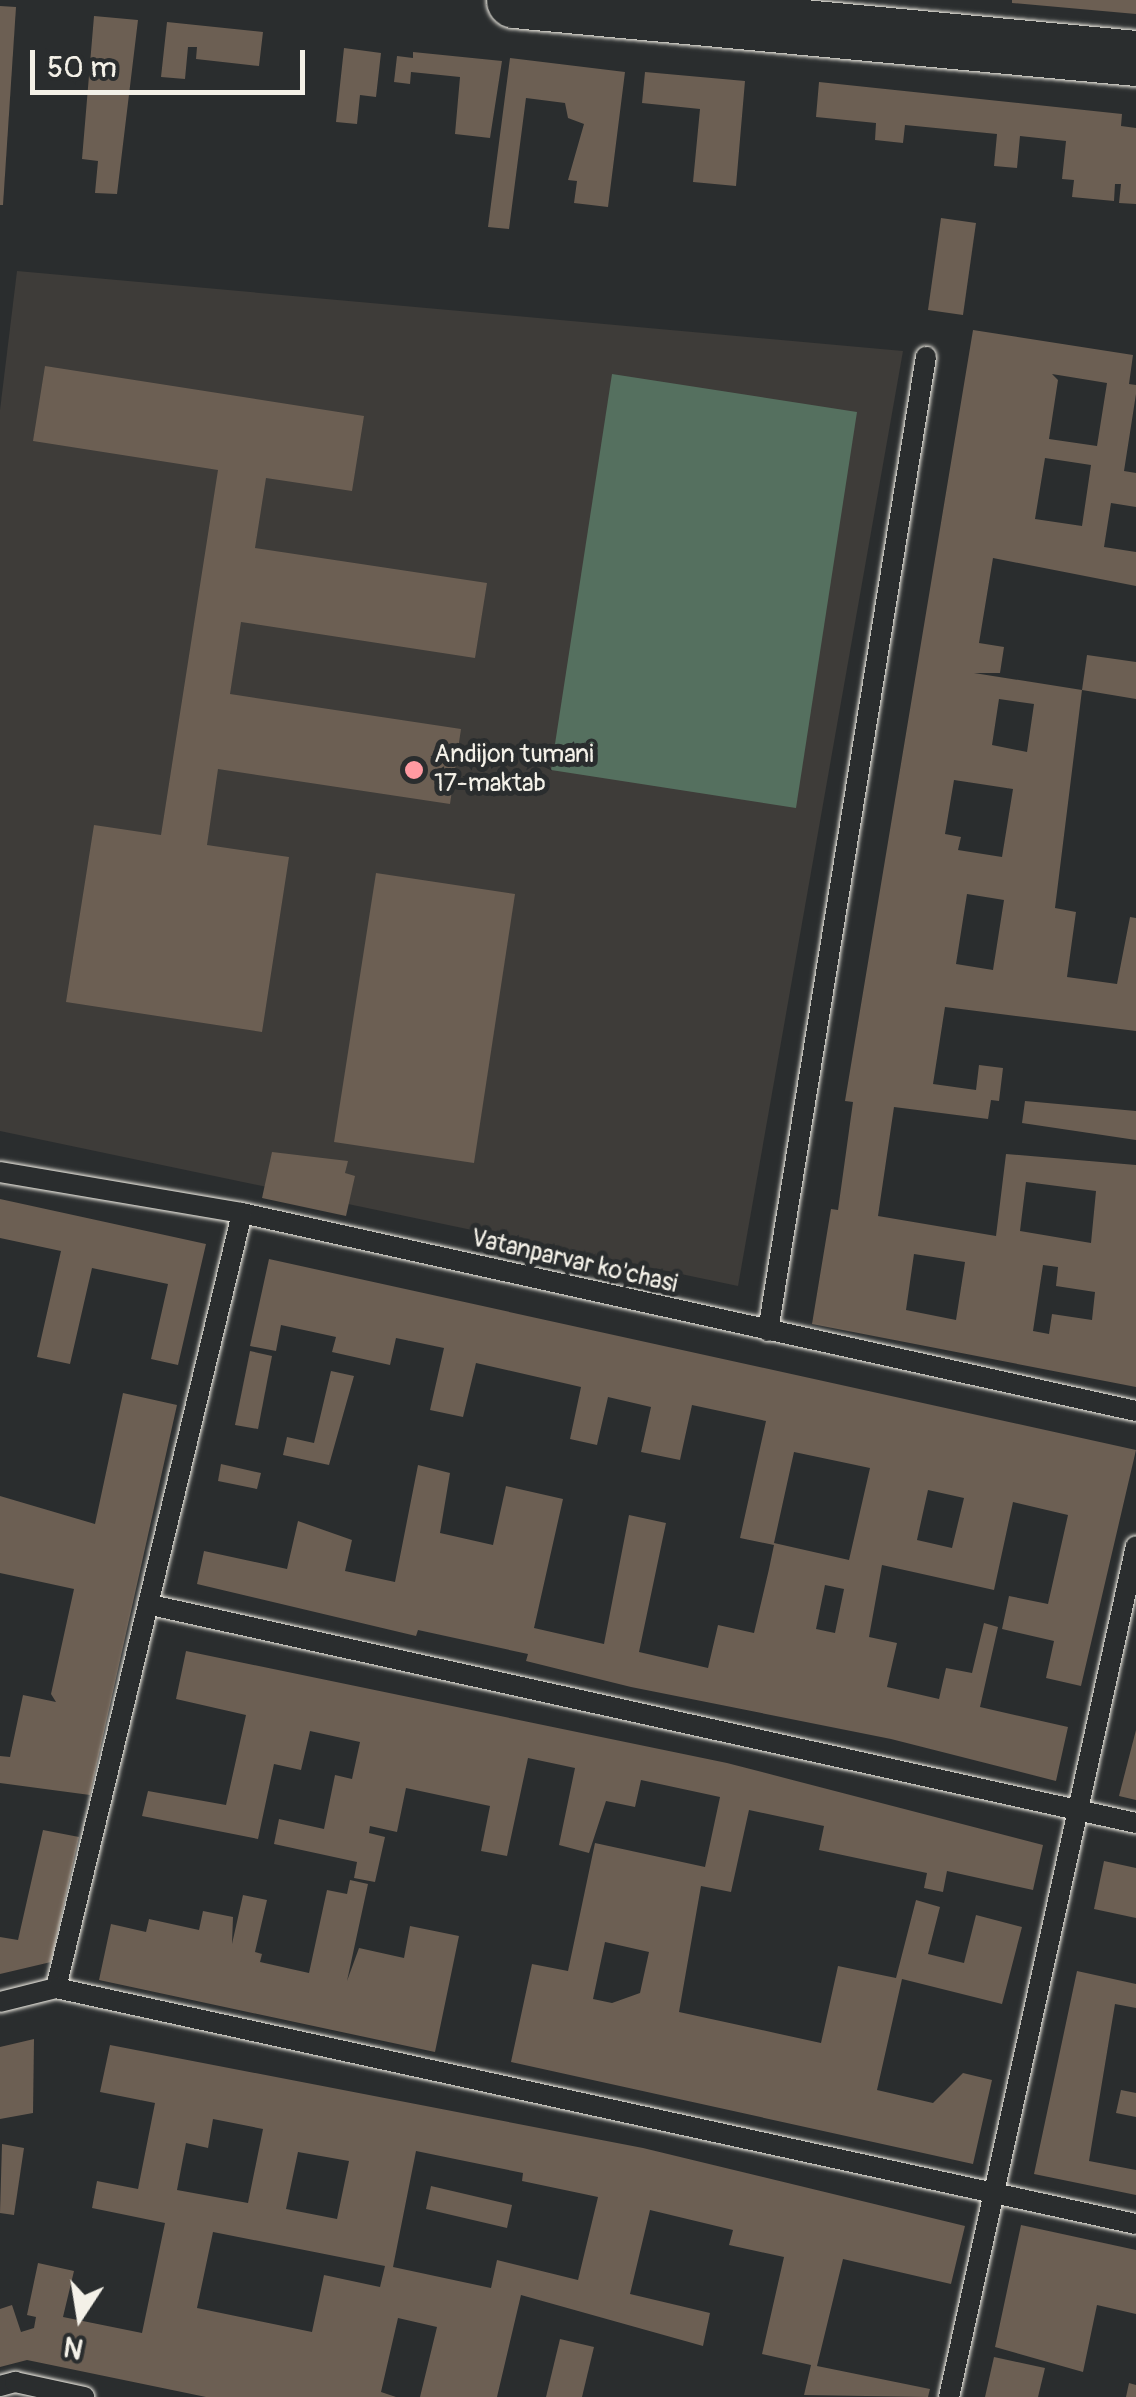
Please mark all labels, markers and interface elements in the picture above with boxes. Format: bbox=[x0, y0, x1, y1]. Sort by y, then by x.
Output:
scale bar bbox=[35, 30, 310, 92]
text: 50 m bbox=[47, 49, 117, 86]
place label: Andijon tumani 17-maktab bbox=[434, 741, 594, 800]
marker: Andijon tumani 17-maktab bbox=[403, 759, 425, 781]
street label: Vatanparvar ko'chasi bbox=[468, 1224, 680, 1300]
north arrow bbox=[30, 2267, 130, 2367]
text: N bbox=[61, 2328, 87, 2366]

